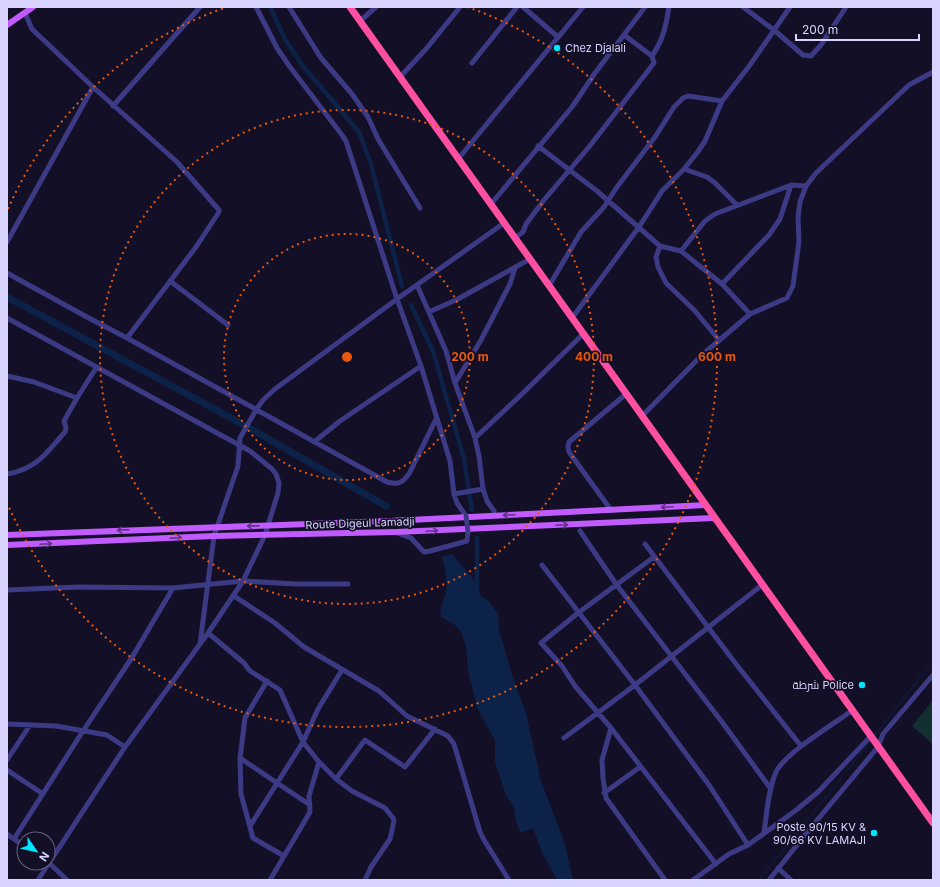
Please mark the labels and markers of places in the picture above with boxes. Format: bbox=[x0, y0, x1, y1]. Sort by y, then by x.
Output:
place label: Chez Djalali bbox=[565, 41, 626, 55]
marker: Chez Djalali bbox=[552, 43, 562, 53]
centre of rings bbox=[340, 350, 354, 364]
place label: شرطة Police bbox=[793, 678, 854, 692]
marker: شرطة Police bbox=[857, 680, 867, 690]
place label: Poste 90/15 KV & 90/66 KV LAMAJI bbox=[773, 820, 866, 847]
marker: Poste 90/15 KV & 90/66 KV LAMAJI bbox=[869, 828, 879, 838]

